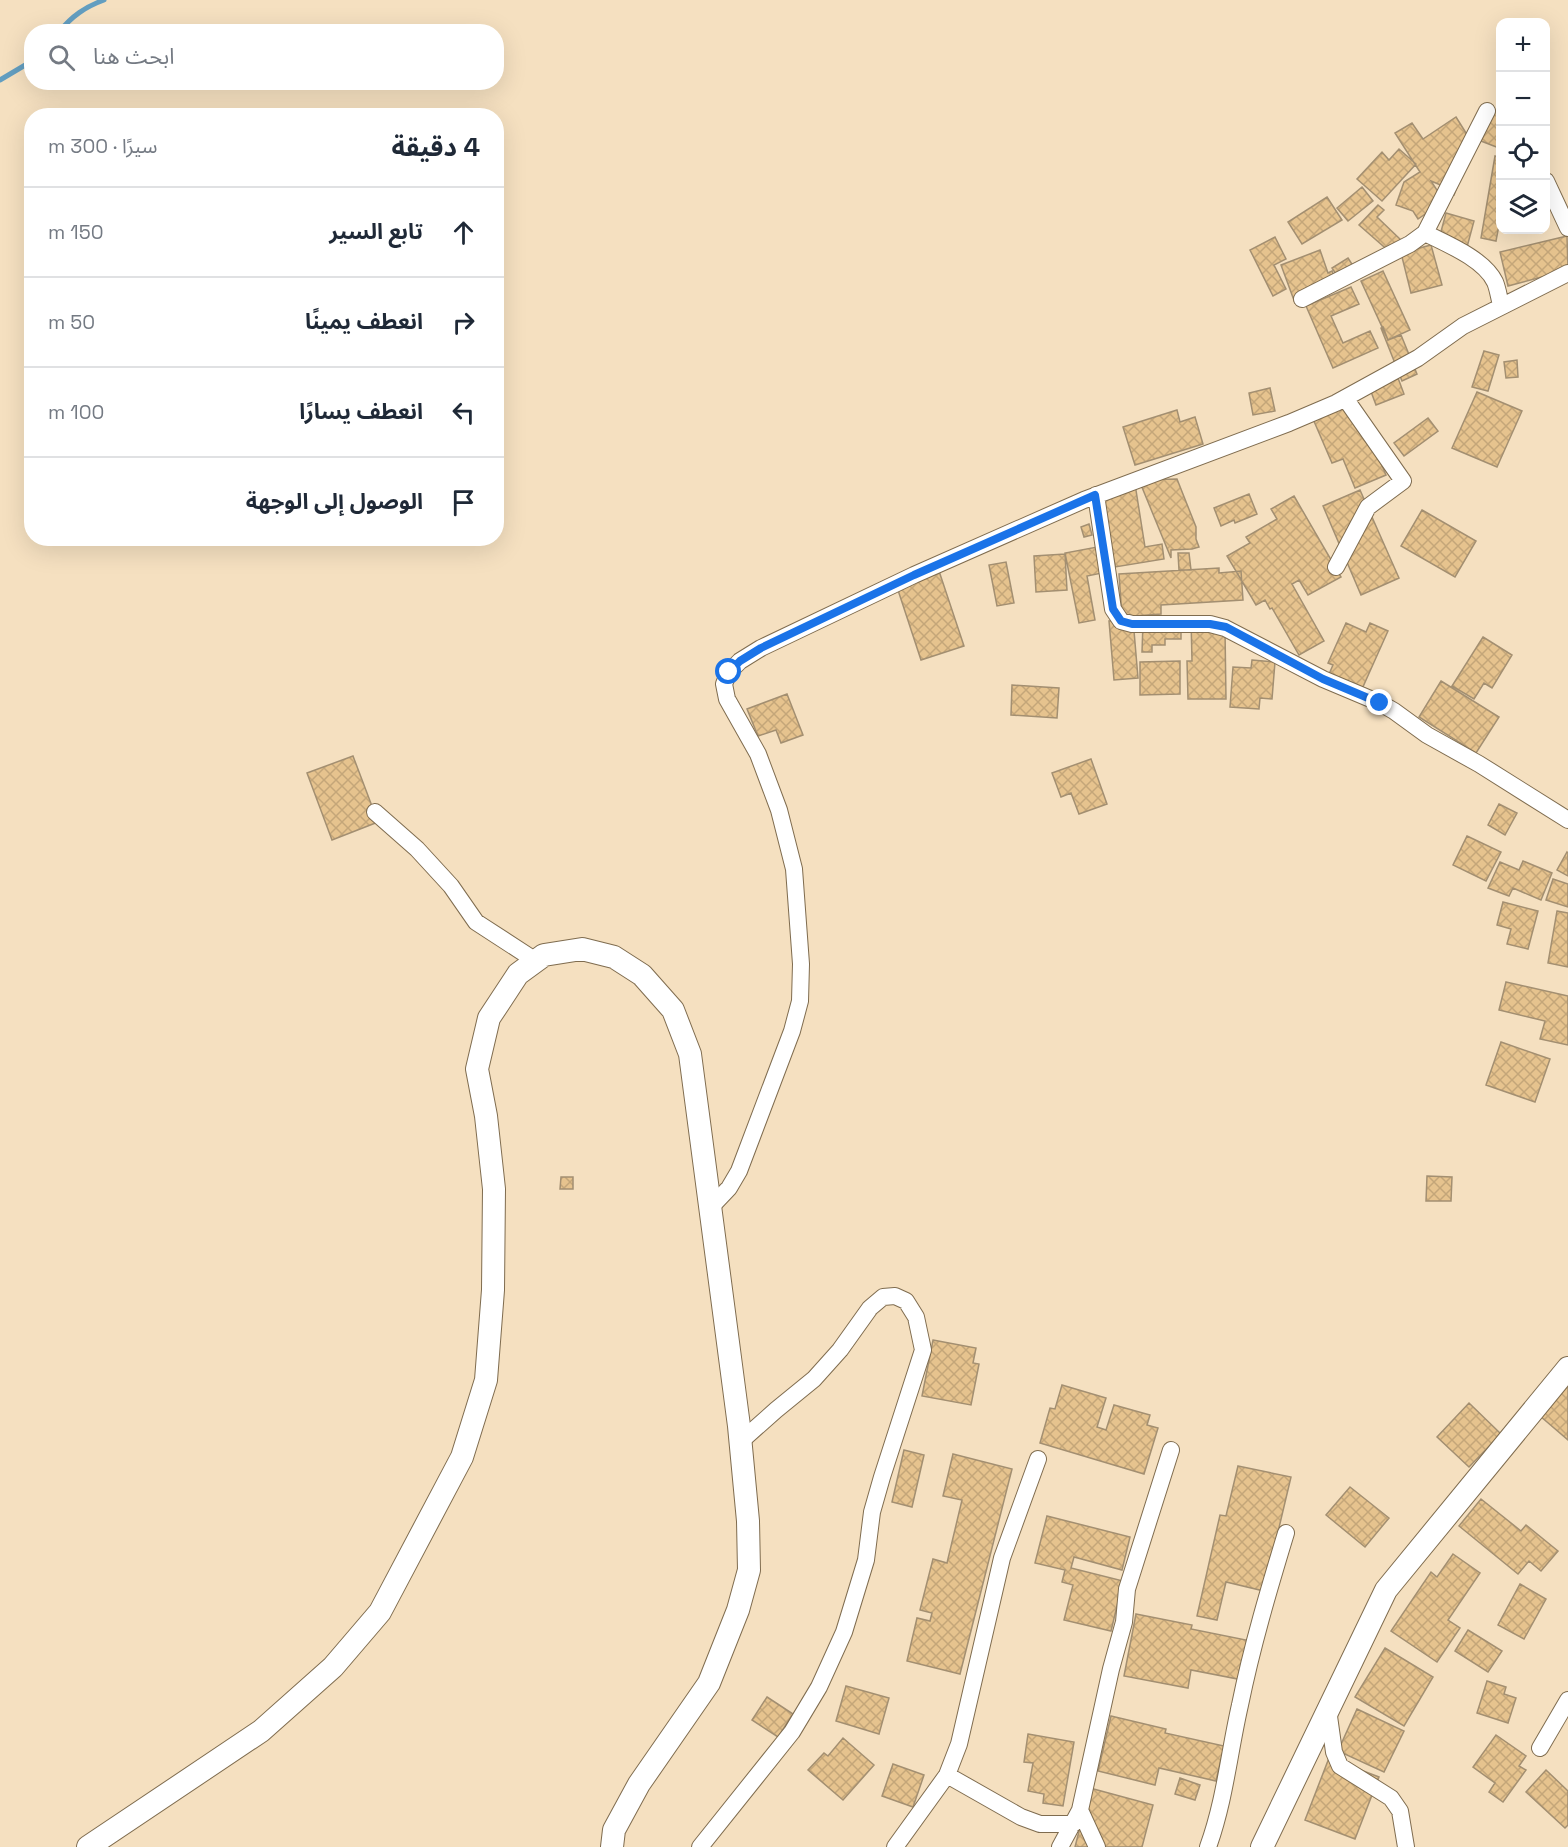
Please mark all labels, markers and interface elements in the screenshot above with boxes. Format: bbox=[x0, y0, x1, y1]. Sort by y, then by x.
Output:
map controls bbox=[1496, 18, 1550, 234]
button: + bbox=[1496, 18, 1550, 72]
search box bbox=[24, 24, 504, 90]
icon: search bbox=[45, 41, 78, 74]
text: ابحث هنا bbox=[93, 42, 174, 70]
button: − bbox=[1496, 72, 1550, 126]
button: locate bbox=[1496, 126, 1550, 180]
text: 4 دقيقة bbox=[391, 130, 480, 164]
text: سيرًا · 300 m bbox=[48, 133, 157, 159]
button: layers bbox=[1496, 180, 1550, 234]
icon: ahead bbox=[447, 216, 480, 249]
text: تابع السير bbox=[329, 217, 423, 245]
text: 150 m bbox=[48, 219, 104, 245]
icon: right bbox=[447, 306, 480, 339]
text: انعطف يمينًا bbox=[305, 307, 423, 335]
text: 50 m bbox=[48, 309, 95, 335]
icon: left bbox=[447, 396, 480, 429]
text: انعطف يسارًا bbox=[299, 397, 423, 425]
text: 100 m bbox=[48, 399, 104, 425]
icon: arrive bbox=[447, 486, 480, 519]
text: الوصول إلى الوجهة bbox=[246, 487, 423, 515]
route start bbox=[715, 658, 741, 684]
route end bbox=[1366, 689, 1392, 715]

